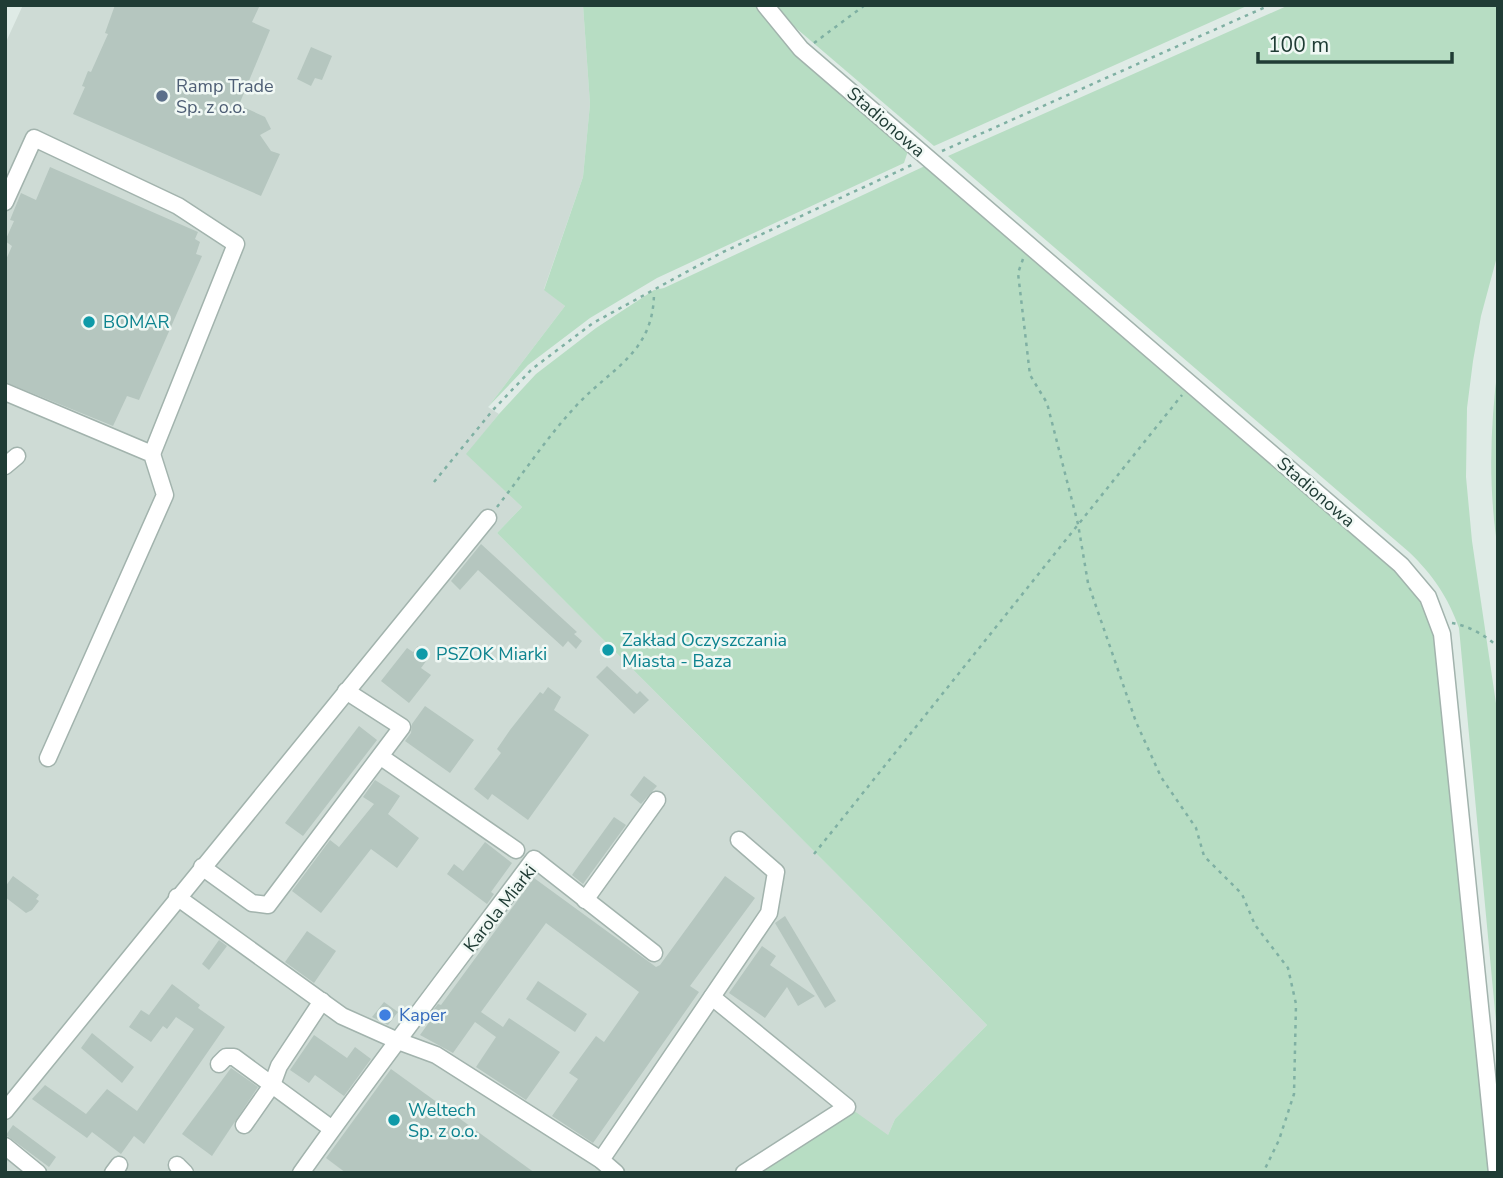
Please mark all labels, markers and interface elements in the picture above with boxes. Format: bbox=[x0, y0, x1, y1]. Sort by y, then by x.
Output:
scale bar bbox=[1258, 21, 1452, 65]
text: 100 m bbox=[1268, 31, 1329, 59]
place label: Ramp Trade Sp. z o.o. bbox=[176, 74, 274, 119]
street label: Stadionowa bbox=[842, 81, 930, 163]
marker: Ramp Trade Sp. z o.o. bbox=[154, 88, 170, 104]
place label: BOMAR bbox=[103, 310, 170, 334]
marker: BOMAR bbox=[81, 314, 97, 330]
street label: Stadionowa bbox=[1272, 451, 1360, 533]
place label: Zakład Oczyszczania Miasta - Baza bbox=[622, 628, 787, 673]
place label: PSZOK Miarki bbox=[436, 642, 547, 666]
marker: Zakład Oczyszczania Miasta - Baza bbox=[600, 642, 616, 658]
marker: PSZOK Miarki bbox=[414, 646, 430, 662]
street label: Karola Miarki bbox=[458, 859, 542, 957]
place label: Kaper bbox=[399, 1003, 447, 1027]
marker: Kaper bbox=[377, 1007, 393, 1023]
place label: Weltech Sp. z o.o. bbox=[408, 1098, 478, 1143]
marker: Weltech Sp. z o.o. bbox=[386, 1112, 402, 1128]

